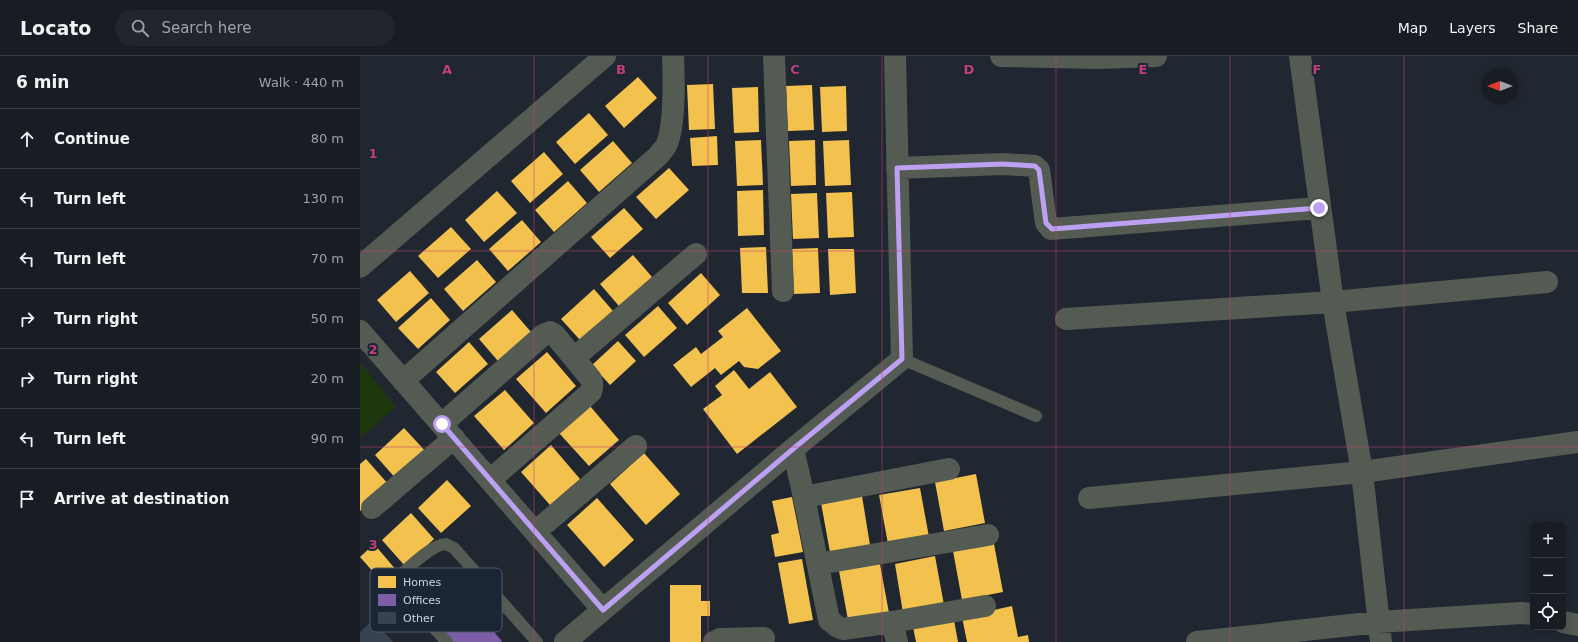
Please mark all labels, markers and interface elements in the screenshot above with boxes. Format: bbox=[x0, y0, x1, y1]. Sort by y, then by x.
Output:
search box bbox=[115, 10, 395, 46]
text: Locato bbox=[20, 17, 91, 39]
icon: search bbox=[129, 17, 151, 39]
text: Search here bbox=[161, 19, 252, 37]
text: Map bbox=[1398, 20, 1427, 36]
text: Layers bbox=[1449, 20, 1496, 36]
text: Share bbox=[1518, 20, 1558, 36]
text: A bbox=[442, 62, 452, 77]
text: B bbox=[616, 62, 626, 77]
text: C bbox=[790, 62, 800, 77]
text: D bbox=[964, 62, 975, 77]
text: E bbox=[1139, 62, 1147, 77]
text: F bbox=[1313, 62, 1321, 77]
north arrow bbox=[1482, 68, 1518, 104]
text: 6 min bbox=[16, 72, 69, 92]
text: Walk · 440 m bbox=[259, 75, 344, 90]
icon: ahead bbox=[16, 128, 38, 150]
text: Continue bbox=[54, 130, 130, 148]
text: 80 m bbox=[311, 131, 344, 146]
text: 1 bbox=[368, 146, 378, 161]
icon: left bbox=[16, 188, 38, 210]
text: Turn left bbox=[54, 190, 126, 208]
text: 130 m bbox=[302, 191, 344, 206]
route end bbox=[1310, 199, 1328, 217]
icon: left bbox=[16, 248, 38, 270]
text: Turn left bbox=[54, 250, 126, 268]
text: 70 m bbox=[311, 251, 344, 266]
icon: right bbox=[16, 308, 38, 330]
text: Turn right bbox=[54, 310, 138, 328]
text: 50 m bbox=[311, 311, 344, 326]
text: 2 bbox=[368, 342, 378, 357]
icon: right bbox=[16, 368, 38, 390]
text: Turn right bbox=[54, 370, 138, 388]
text: 20 m bbox=[311, 371, 344, 386]
route start bbox=[433, 415, 451, 433]
icon: left bbox=[16, 428, 38, 450]
text: Turn left bbox=[54, 430, 126, 448]
text: 90 m bbox=[311, 431, 344, 446]
icon: arrive bbox=[16, 488, 38, 510]
text: Arrive at destination bbox=[54, 490, 229, 508]
map controls bbox=[1530, 522, 1566, 630]
button: + bbox=[1530, 522, 1566, 558]
text: 3 bbox=[368, 537, 378, 552]
button: − bbox=[1530, 558, 1566, 594]
legend bbox=[370, 568, 502, 632]
text: Homes bbox=[403, 576, 441, 589]
text: Offices bbox=[403, 594, 441, 607]
button: locate bbox=[1530, 594, 1566, 630]
text: Other bbox=[403, 612, 435, 625]

